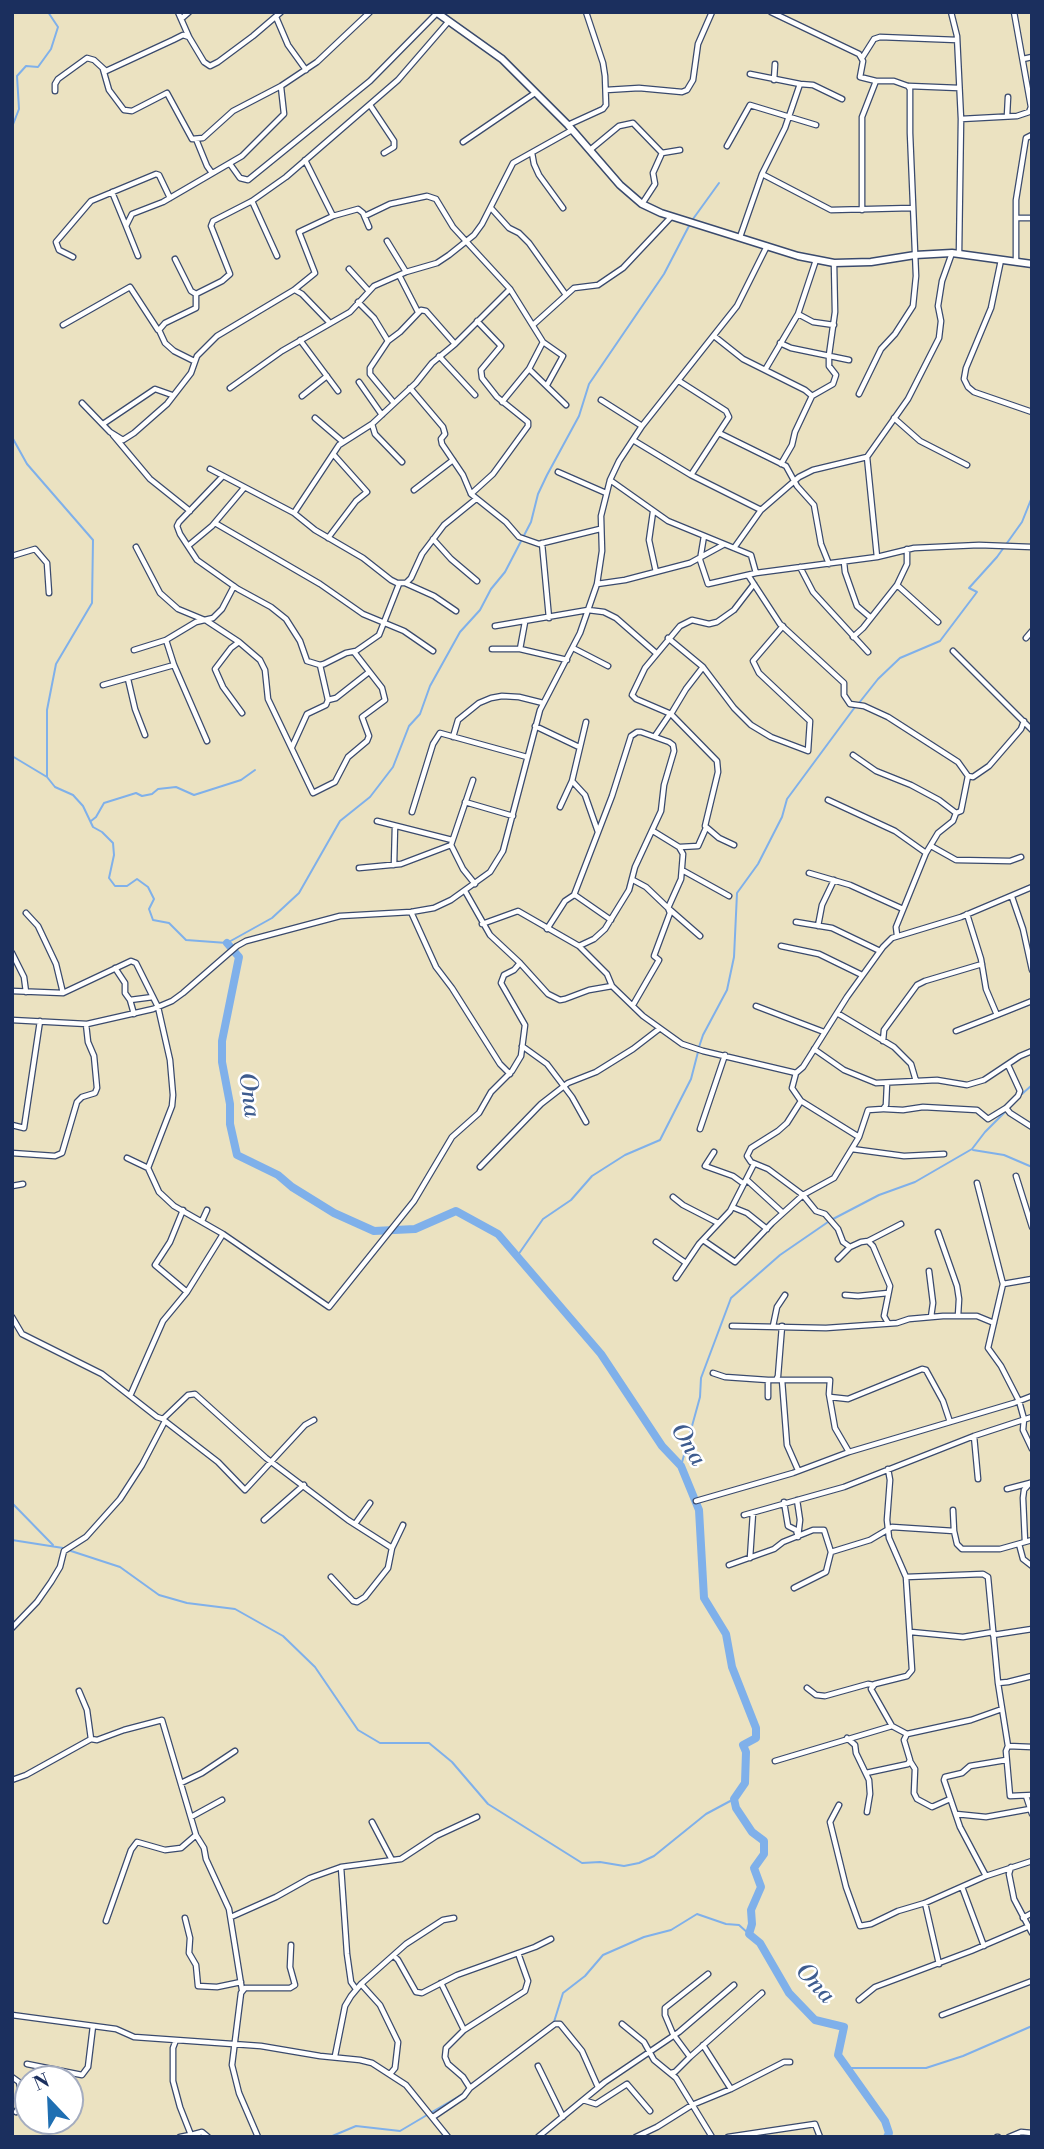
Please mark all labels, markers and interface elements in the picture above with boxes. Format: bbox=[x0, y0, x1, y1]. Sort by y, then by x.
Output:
water label: Ona bbox=[231, 1071, 265, 1119]
water label: Ona bbox=[663, 1418, 711, 1472]
water label: Ona bbox=[788, 1958, 840, 2010]
north arrow bbox=[14, 2065, 84, 2135]
text: N bbox=[30, 2069, 53, 2096]

